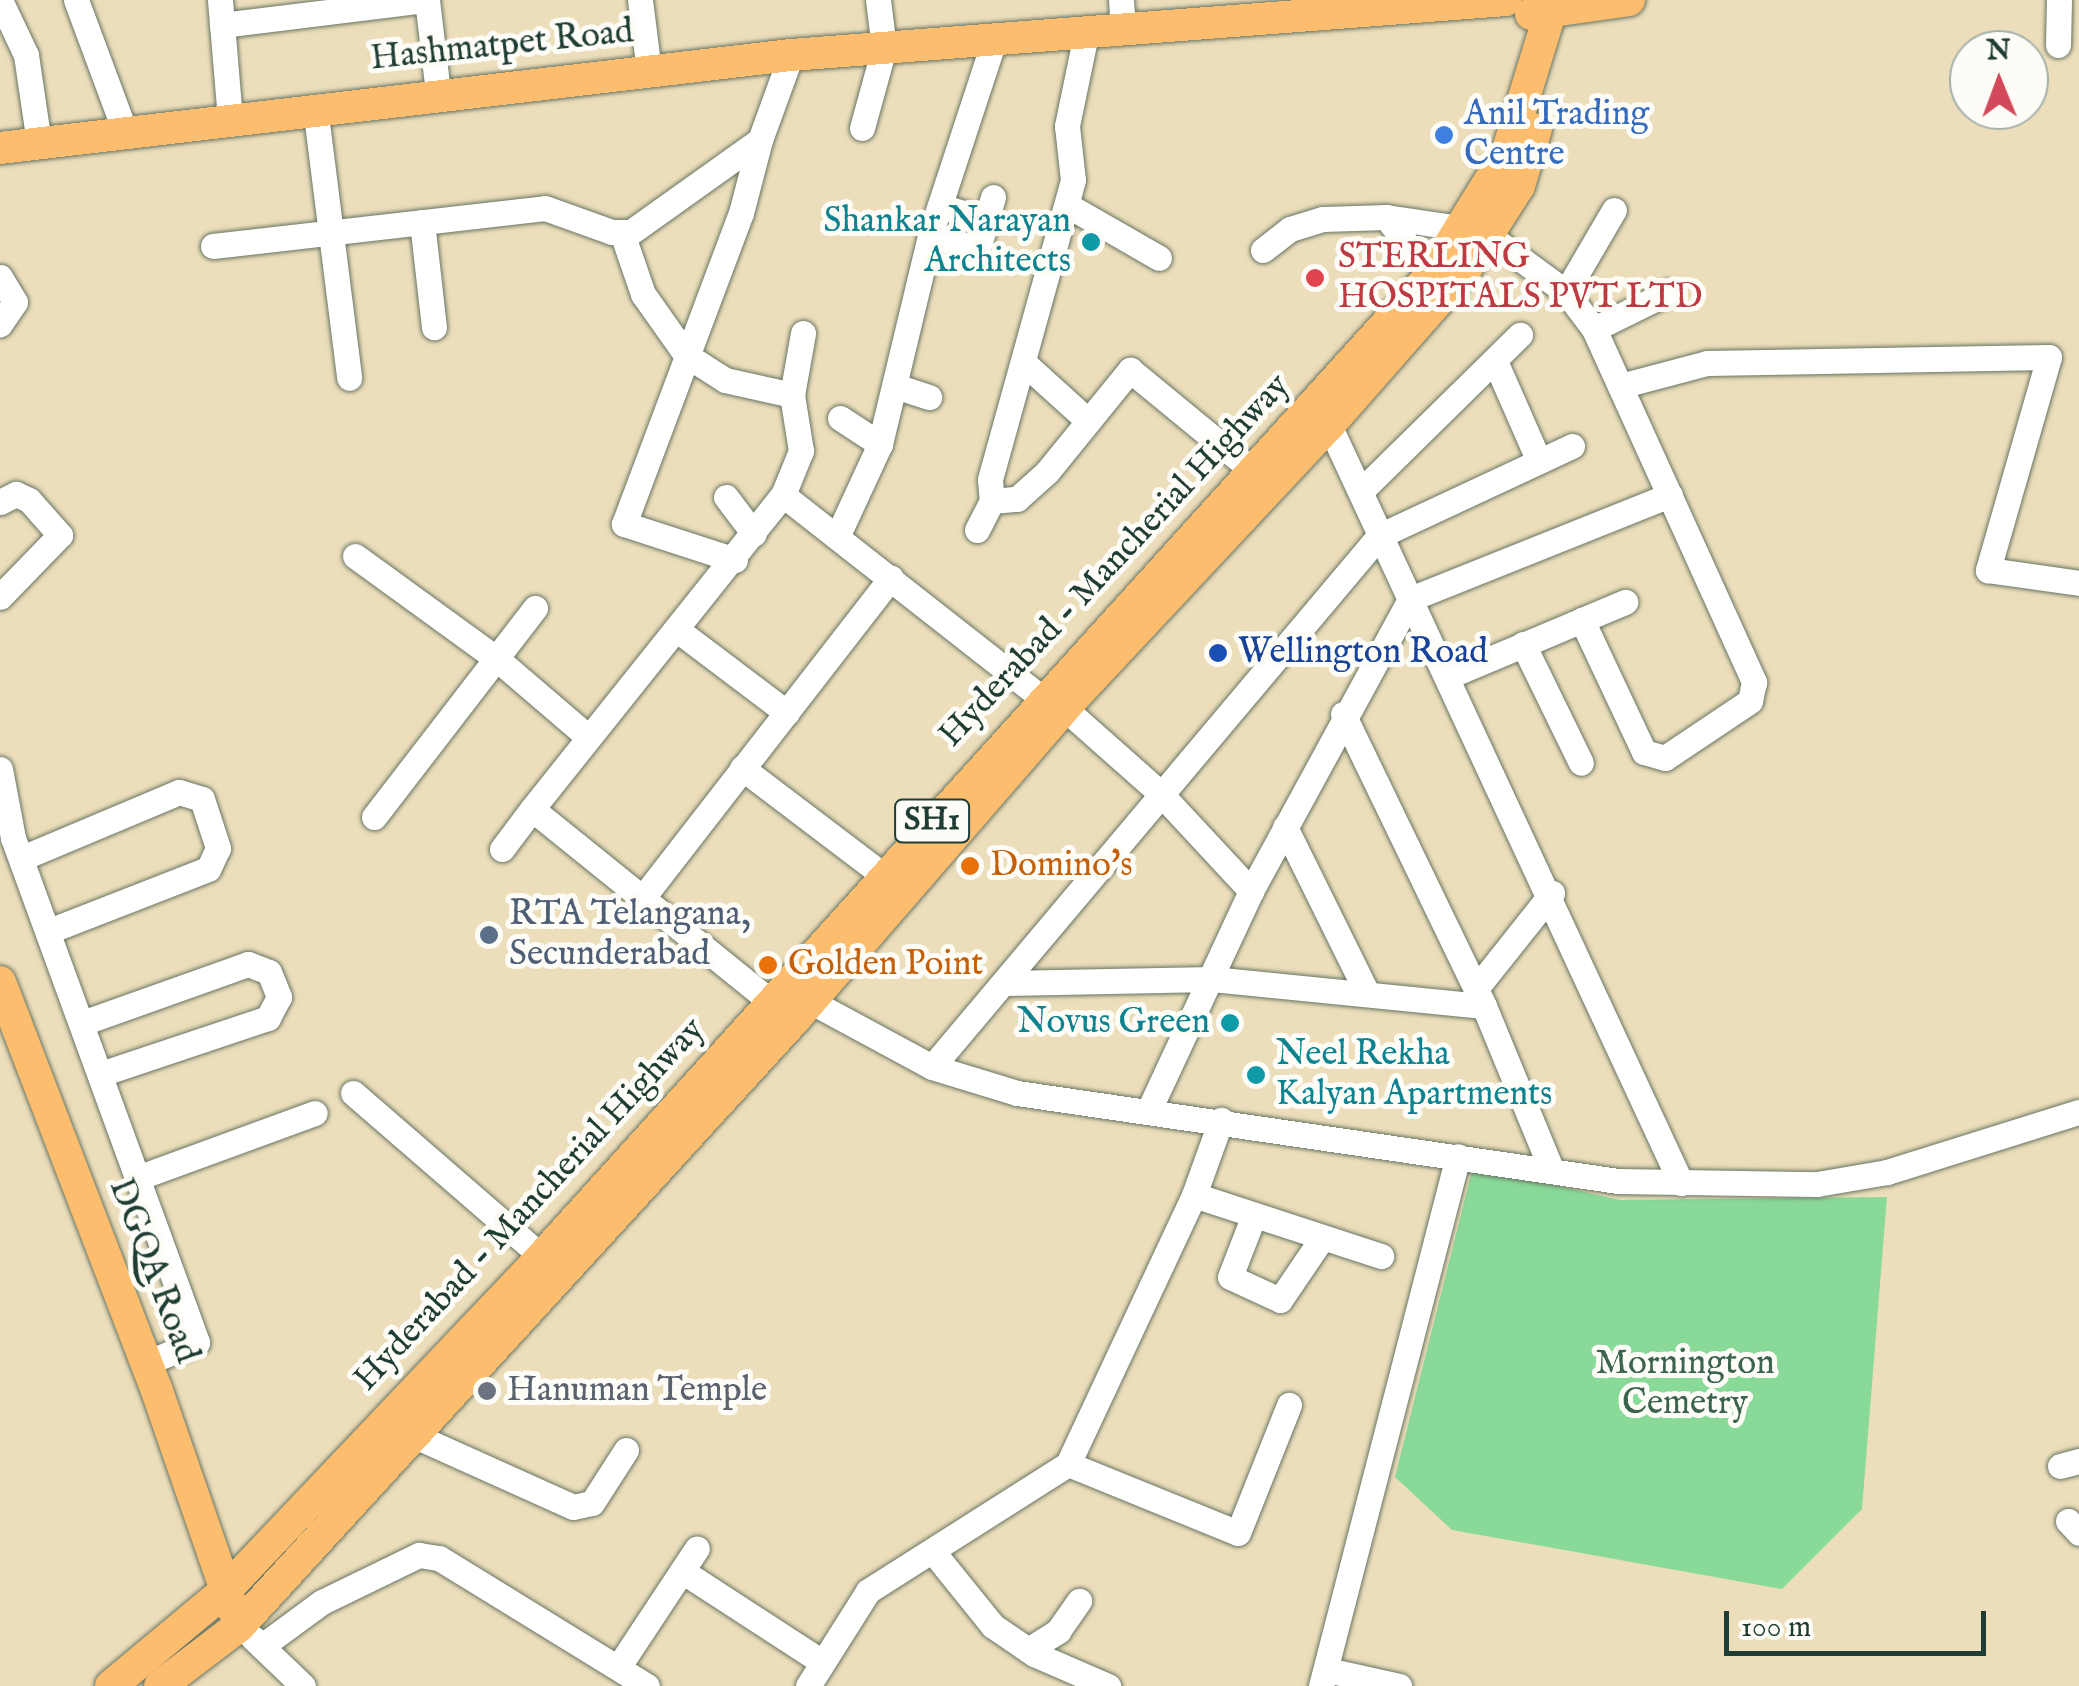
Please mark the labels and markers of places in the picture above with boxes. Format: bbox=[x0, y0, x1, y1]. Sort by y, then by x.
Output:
place label: Anil Trading Centre bbox=[1464, 94, 1649, 176]
marker: Anil Trading Centre bbox=[1433, 124, 1455, 146]
place label: Shankar Narayan Architects bbox=[824, 201, 1071, 283]
marker: Shankar Narayan Architects bbox=[1080, 231, 1102, 253]
place label: STERLING HOSPITALS PVT LTD bbox=[1338, 237, 1703, 319]
marker: STERLING HOSPITALS PVT LTD bbox=[1302, 265, 1328, 291]
place label: Wellington Road bbox=[1238, 632, 1488, 674]
marker: Wellington Road bbox=[1207, 642, 1229, 664]
place label: Domino's bbox=[990, 845, 1133, 887]
marker: Domino's bbox=[959, 855, 981, 877]
place label: RTA Telangana, Secunderabad bbox=[509, 894, 750, 976]
marker: RTA Telangana, Secunderabad bbox=[478, 924, 500, 946]
place label: Golden Point bbox=[788, 944, 983, 986]
marker: Golden Point bbox=[757, 954, 779, 976]
place label: Novus Green bbox=[1017, 1002, 1210, 1044]
marker: Novus Green bbox=[1219, 1012, 1241, 1034]
place label: Neel Rekha Kalyan Apartments bbox=[1276, 1034, 1552, 1116]
marker: Neel Rekha Kalyan Apartments bbox=[1245, 1064, 1267, 1086]
place label: Hanuman Temple bbox=[507, 1370, 767, 1412]
marker: Hanuman Temple bbox=[476, 1380, 498, 1402]

